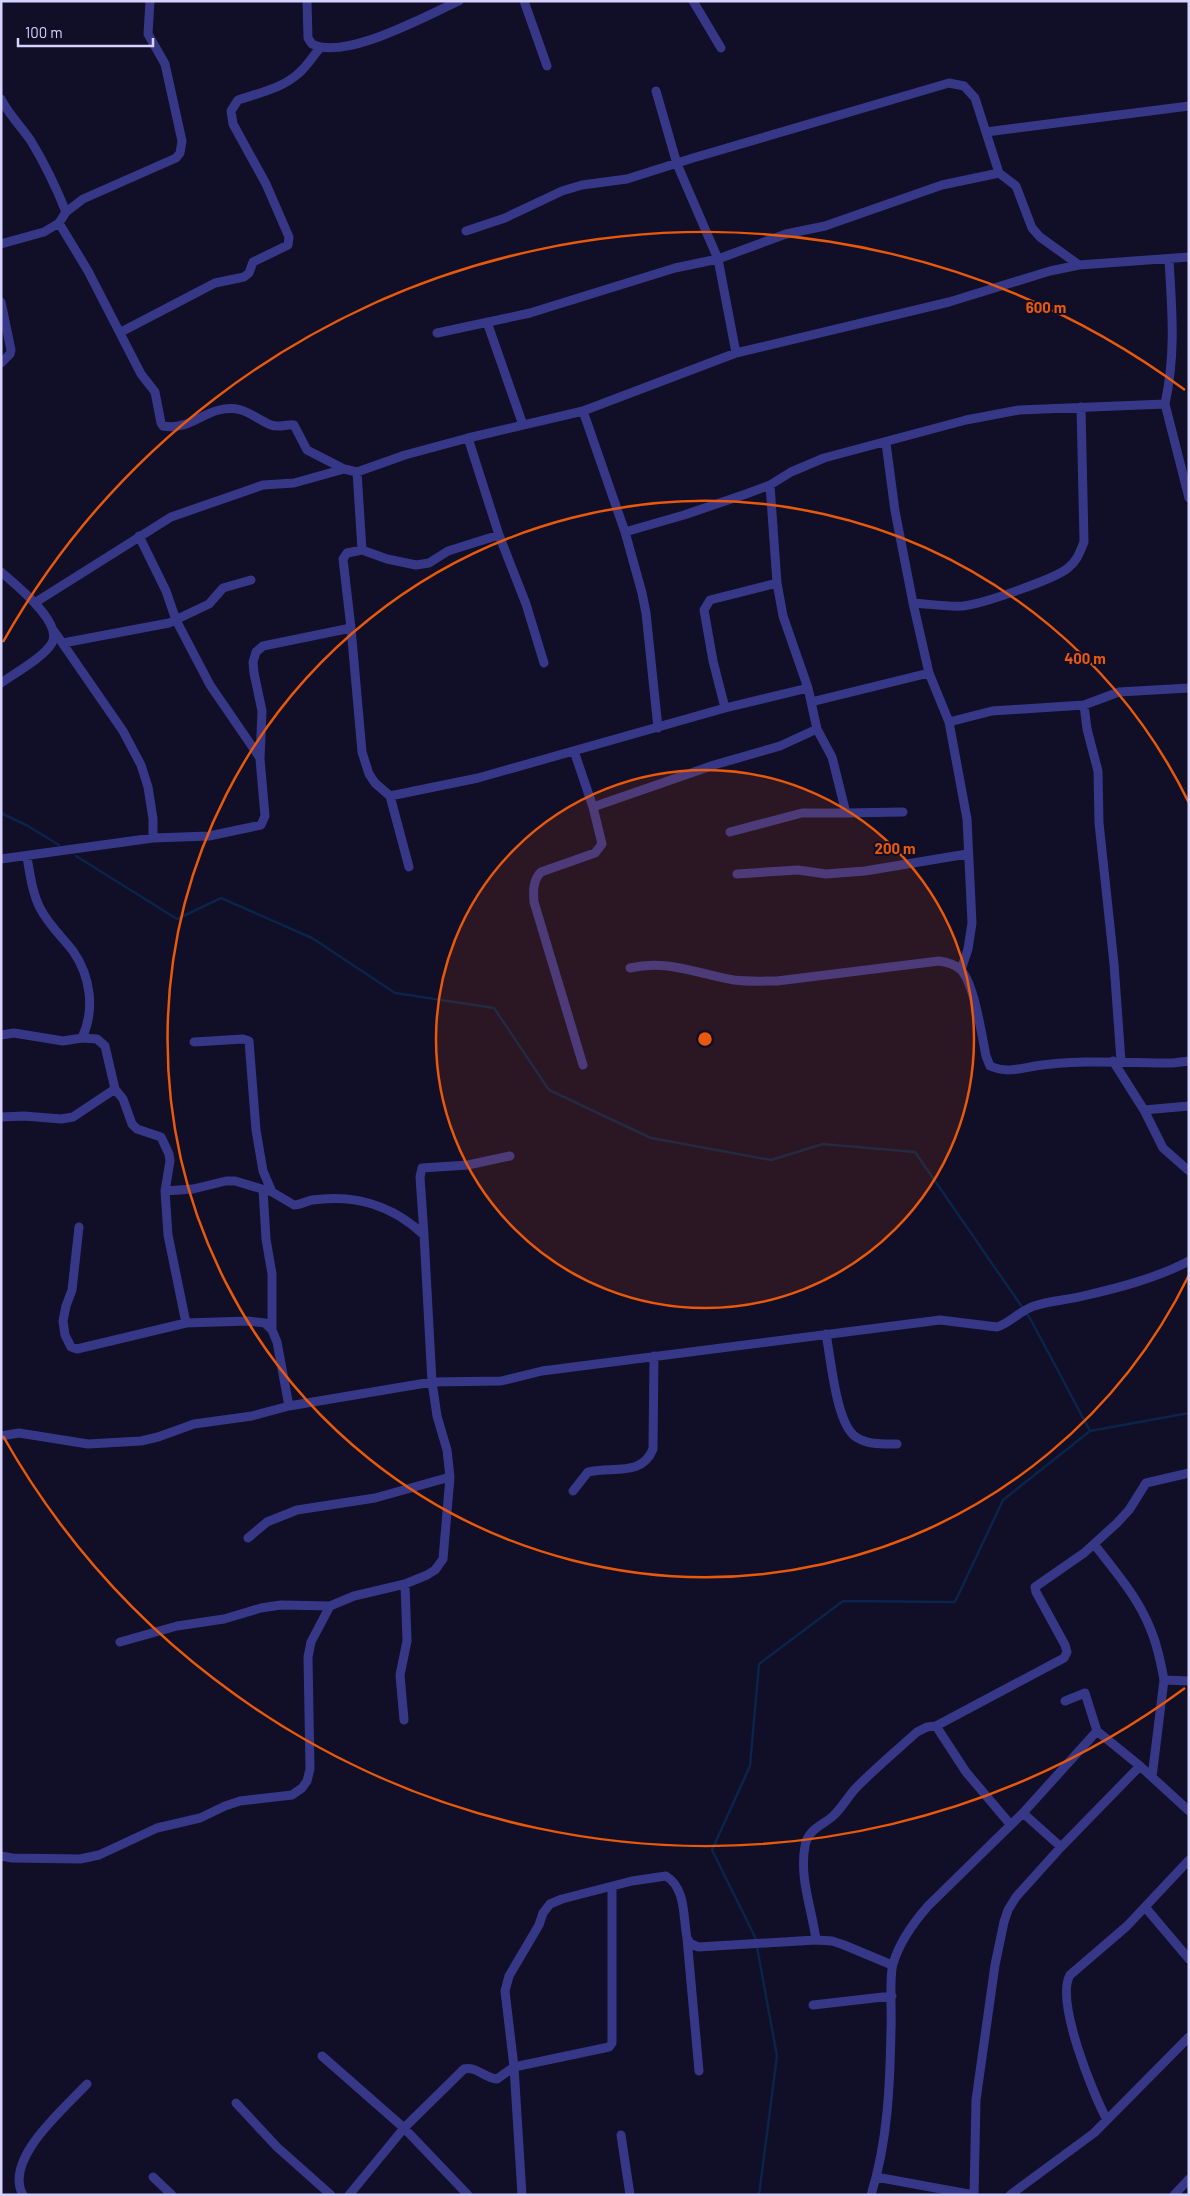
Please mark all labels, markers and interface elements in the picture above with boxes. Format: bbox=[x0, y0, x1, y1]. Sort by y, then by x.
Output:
scale bar bbox=[18, 15, 152, 47]
text: 100 m bbox=[25, 23, 63, 41]
text: 600 m bbox=[1026, 298, 1066, 316]
text: 400 m bbox=[1064, 649, 1106, 667]
text: 200 m bbox=[874, 839, 916, 857]
centre of rings bbox=[696, 1030, 714, 1048]

